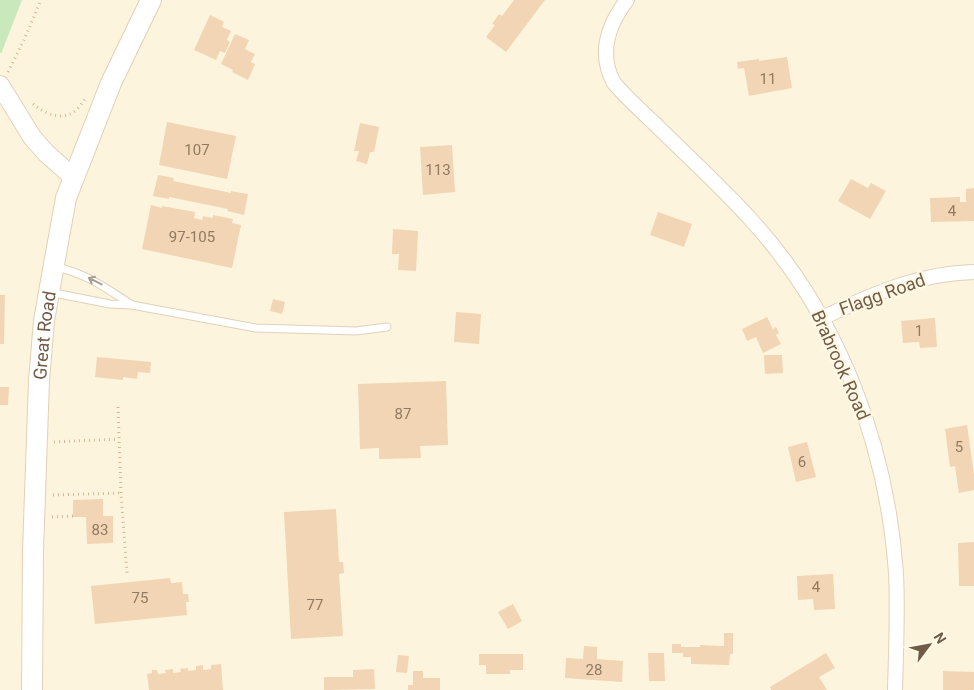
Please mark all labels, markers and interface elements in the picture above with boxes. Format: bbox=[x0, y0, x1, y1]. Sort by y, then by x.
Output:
house number: 11 bbox=[760, 70, 776, 88]
house number: 107 bbox=[184, 141, 210, 159]
house number: 113 bbox=[425, 161, 451, 179]
house number: 4 bbox=[948, 202, 957, 220]
house number: 97-105 bbox=[169, 228, 215, 246]
street label: Flagg Road bbox=[836, 269, 928, 319]
one-way arrow bbox=[88, 276, 103, 286]
street label: Great Road bbox=[29, 289, 59, 381]
street label: Brabrook Road bbox=[807, 307, 875, 423]
house number: 1 bbox=[915, 322, 923, 340]
house number: 87 bbox=[395, 405, 411, 423]
house number: 5 bbox=[955, 438, 963, 456]
house number: 6 bbox=[798, 453, 806, 471]
house number: 83 bbox=[92, 521, 108, 539]
house number: 4 bbox=[812, 578, 821, 596]
house number: 75 bbox=[132, 589, 148, 607]
house number: 77 bbox=[307, 596, 323, 614]
north arrow bbox=[904, 620, 954, 670]
text: N bbox=[931, 630, 949, 647]
house number: 28 bbox=[586, 661, 602, 679]

